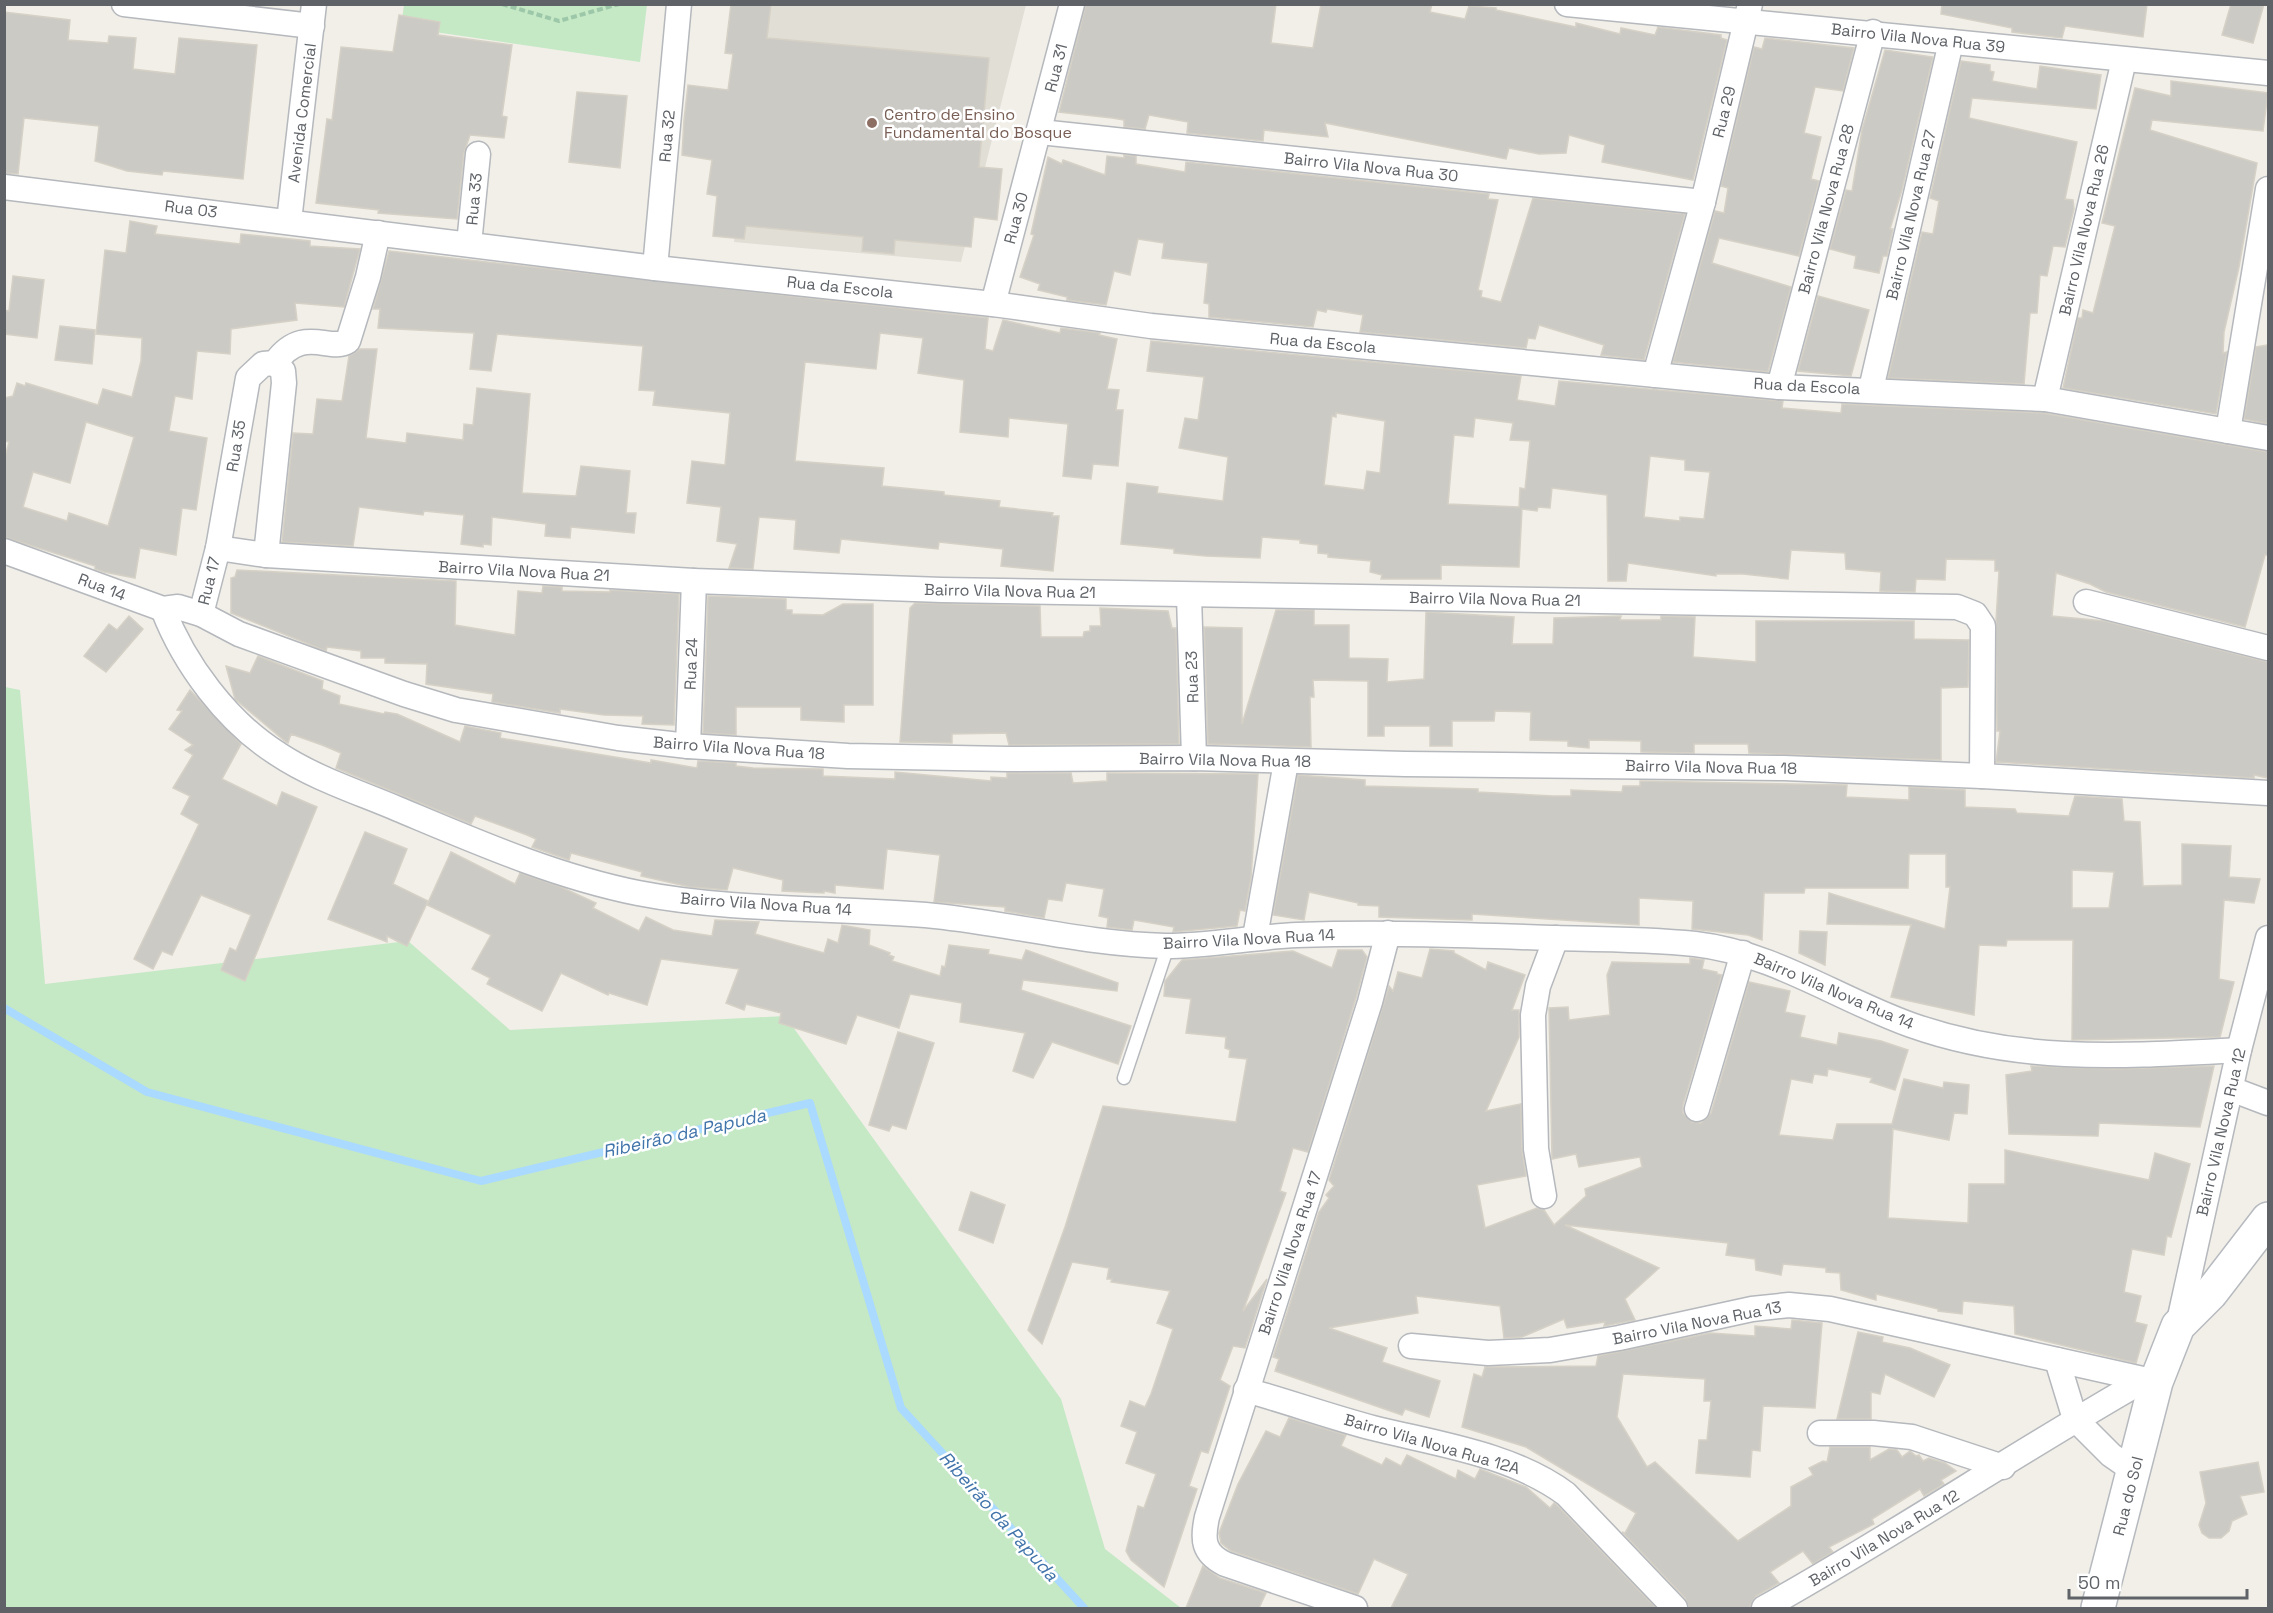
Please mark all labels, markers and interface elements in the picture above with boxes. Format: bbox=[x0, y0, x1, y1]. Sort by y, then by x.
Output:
street label: Bairro Vila Nova Rua 39 bbox=[1830, 18, 2006, 58]
street label: Avenida Comercial bbox=[283, 42, 321, 184]
street label: Rua 31 bbox=[1040, 42, 1072, 94]
street label: Rua 29 bbox=[1707, 84, 1741, 140]
place label: Centro de Ensino Fundamental do Bosque bbox=[884, 104, 1072, 143]
street label: Rua 32 bbox=[654, 109, 680, 163]
marker: Centro de Ensino Fundamental do Bosque bbox=[865, 116, 879, 130]
street label: Bairro Vila Nova Rua 28 bbox=[1793, 122, 1859, 296]
street label: Bairro Vila Nova Rua 27 bbox=[1881, 128, 1941, 302]
street label: Bairro Vila Nova Rua 26 bbox=[2054, 142, 2114, 318]
street label: Bairro Vila Nova Rua 30 bbox=[1283, 147, 1459, 187]
street label: Rua 33 bbox=[461, 172, 487, 226]
street label: Rua 30 bbox=[999, 190, 1033, 246]
street label: Rua 03 bbox=[163, 195, 219, 223]
street label: Rua da Escola bbox=[786, 271, 894, 303]
street label: Rua da Escola bbox=[1269, 328, 1377, 358]
street label: Rua da Escola bbox=[1753, 373, 1861, 399]
street label: Rua 35 bbox=[222, 418, 250, 474]
street label: Rua 17 bbox=[193, 555, 225, 607]
street label: Bairro Vila Nova Rua 21 bbox=[438, 556, 610, 586]
street label: Rua 14 bbox=[75, 568, 129, 606]
street label: Bairro Vila Nova Rua 21 bbox=[924, 579, 1096, 603]
street label: Bairro Vila Nova Rua 21 bbox=[1409, 587, 1581, 611]
street label: Rua 24 bbox=[680, 637, 702, 691]
street label: Rua 23 bbox=[1181, 650, 1203, 704]
street label: Bairro Vila Nova Rua 18 bbox=[652, 732, 826, 764]
street label: Bairro Vila Nova Rua 18 bbox=[1139, 748, 1311, 772]
street label: Bairro Vila Nova Rua 18 bbox=[1625, 755, 1797, 779]
street label: Bairro Vila Nova Rua 14 bbox=[679, 888, 853, 920]
street label: Bairro Vila Nova Rua 14 bbox=[1163, 924, 1335, 954]
street label: Bairro Vila Nova Rua 14 bbox=[1751, 948, 1917, 1034]
street label: Bairro Vila Nova Rua 12 bbox=[2191, 1046, 2251, 1218]
water label: Ribeirão da Papuda bbox=[600, 1103, 769, 1163]
street label: Bairro Vila Nova Rua 17 bbox=[1254, 1168, 1326, 1338]
street label: Bairro Vila Nova Rua 13 bbox=[1611, 1296, 1783, 1350]
street label: Bairro Vila Nova Rua 12A bbox=[1342, 1409, 1522, 1479]
water label: Ribeirão da Papuda bbox=[935, 1446, 1064, 1586]
street label: Rua do Sol bbox=[2108, 1454, 2148, 1538]
street label: Bairro Vila Nova Rua 12 bbox=[1805, 1485, 1963, 1591]
scale bar bbox=[2069, 1562, 2248, 1600]
text: 50 m bbox=[2078, 1571, 2120, 1594]

